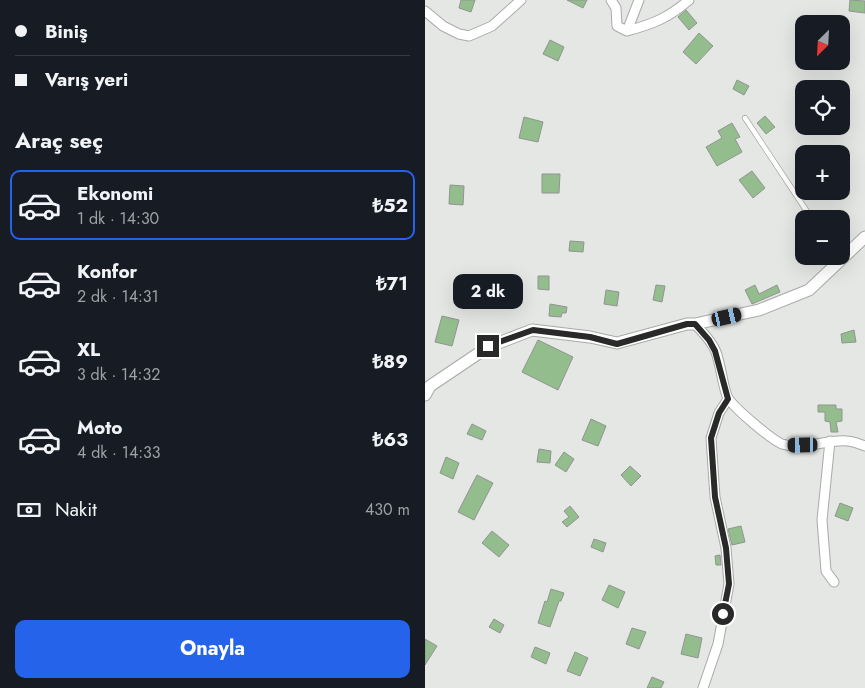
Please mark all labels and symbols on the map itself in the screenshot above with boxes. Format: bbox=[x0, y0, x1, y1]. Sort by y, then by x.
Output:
north arrow bbox=[795, 15, 850, 70]
callout: 2 dk bbox=[453, 274, 523, 308]
car bbox=[710, 306, 743, 328]
route end bbox=[477, 335, 499, 357]
car bbox=[787, 437, 818, 453]
route start bbox=[712, 603, 734, 625]

